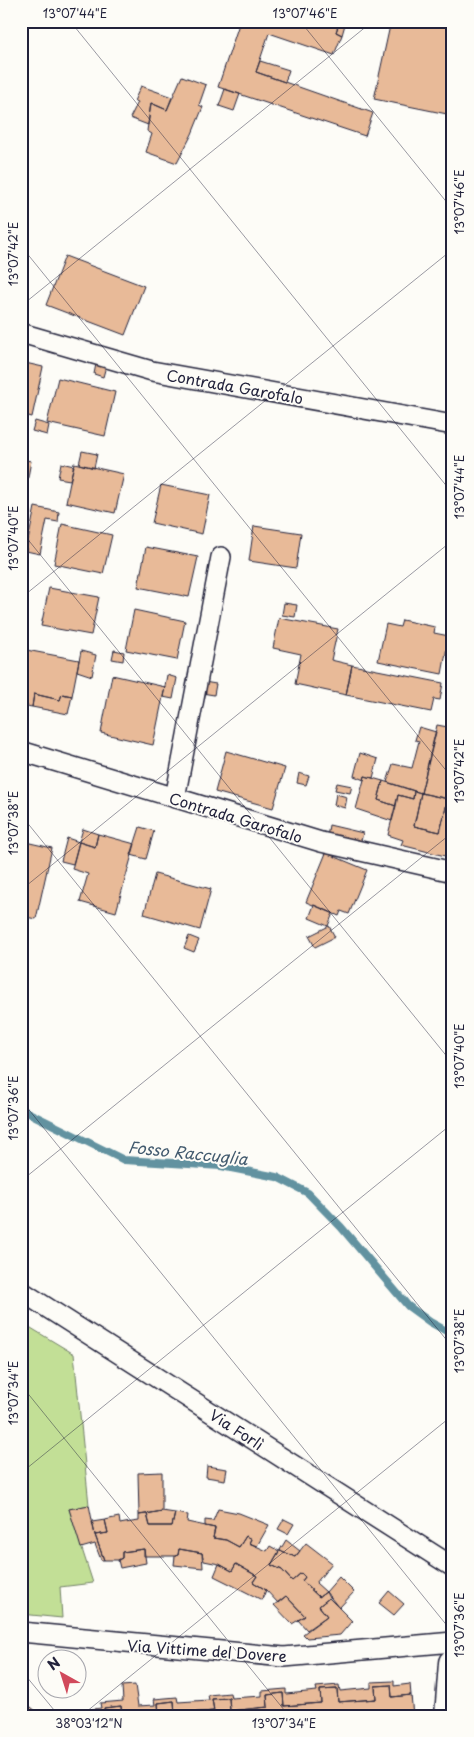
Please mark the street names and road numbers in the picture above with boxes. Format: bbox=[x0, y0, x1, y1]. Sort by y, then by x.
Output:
street label: Contrada Garofalo bbox=[165, 363, 305, 409]
street label: Contrada Garofalo bbox=[167, 786, 305, 848]
street label: Via Forlì bbox=[205, 1403, 269, 1455]
street label: Via Vittime del Dovere bbox=[126, 1633, 288, 1667]

